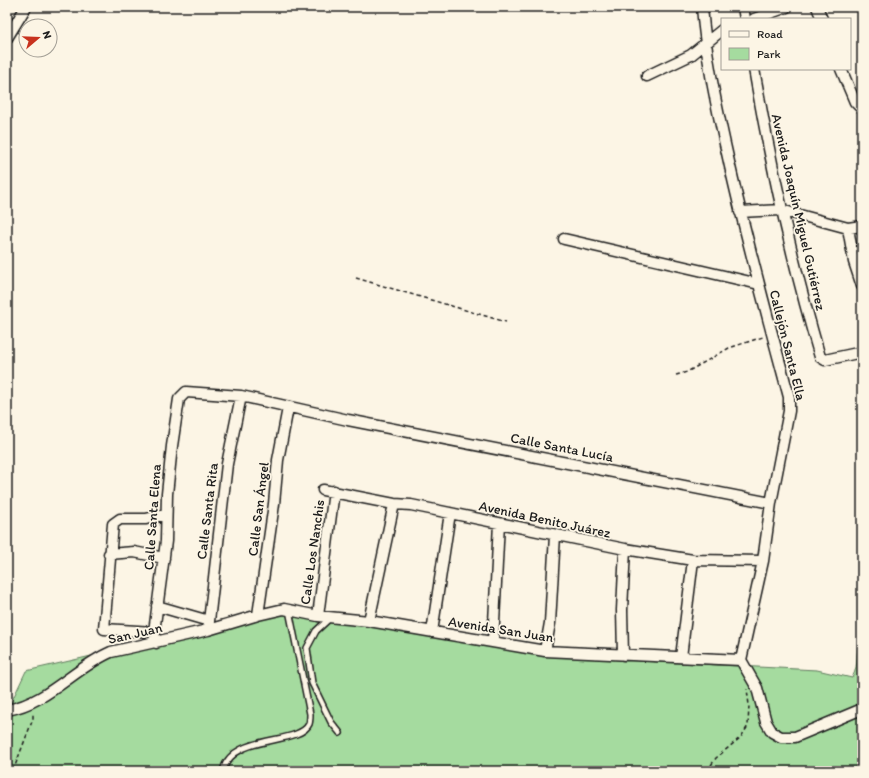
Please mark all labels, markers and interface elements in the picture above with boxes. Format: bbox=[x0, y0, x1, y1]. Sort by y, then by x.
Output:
north arrow bbox=[18, 18, 58, 58]
legend bbox=[721, 18, 851, 70]
text: Road bbox=[757, 27, 783, 41]
text: N bbox=[40, 29, 54, 41]
text: Park bbox=[757, 47, 781, 61]
street label: Avenida Joaquín Miguel Gutiérrez bbox=[768, 112, 830, 313]
street label: Callejón Santa Ella bbox=[766, 288, 810, 402]
street label: Calle Santa Lucía bbox=[509, 429, 616, 466]
street label: Calle Santa Rita bbox=[193, 461, 222, 560]
street label: Calle San Ángel bbox=[244, 461, 273, 557]
street label: Calle Santa Elena bbox=[140, 463, 165, 571]
street label: Avenida Benito Juárez bbox=[477, 497, 613, 542]
street label: Calle Los Nanchis bbox=[297, 498, 328, 606]
street label: Avenida San Juan bbox=[447, 613, 555, 646]
street label: San Juan bbox=[106, 619, 164, 648]

